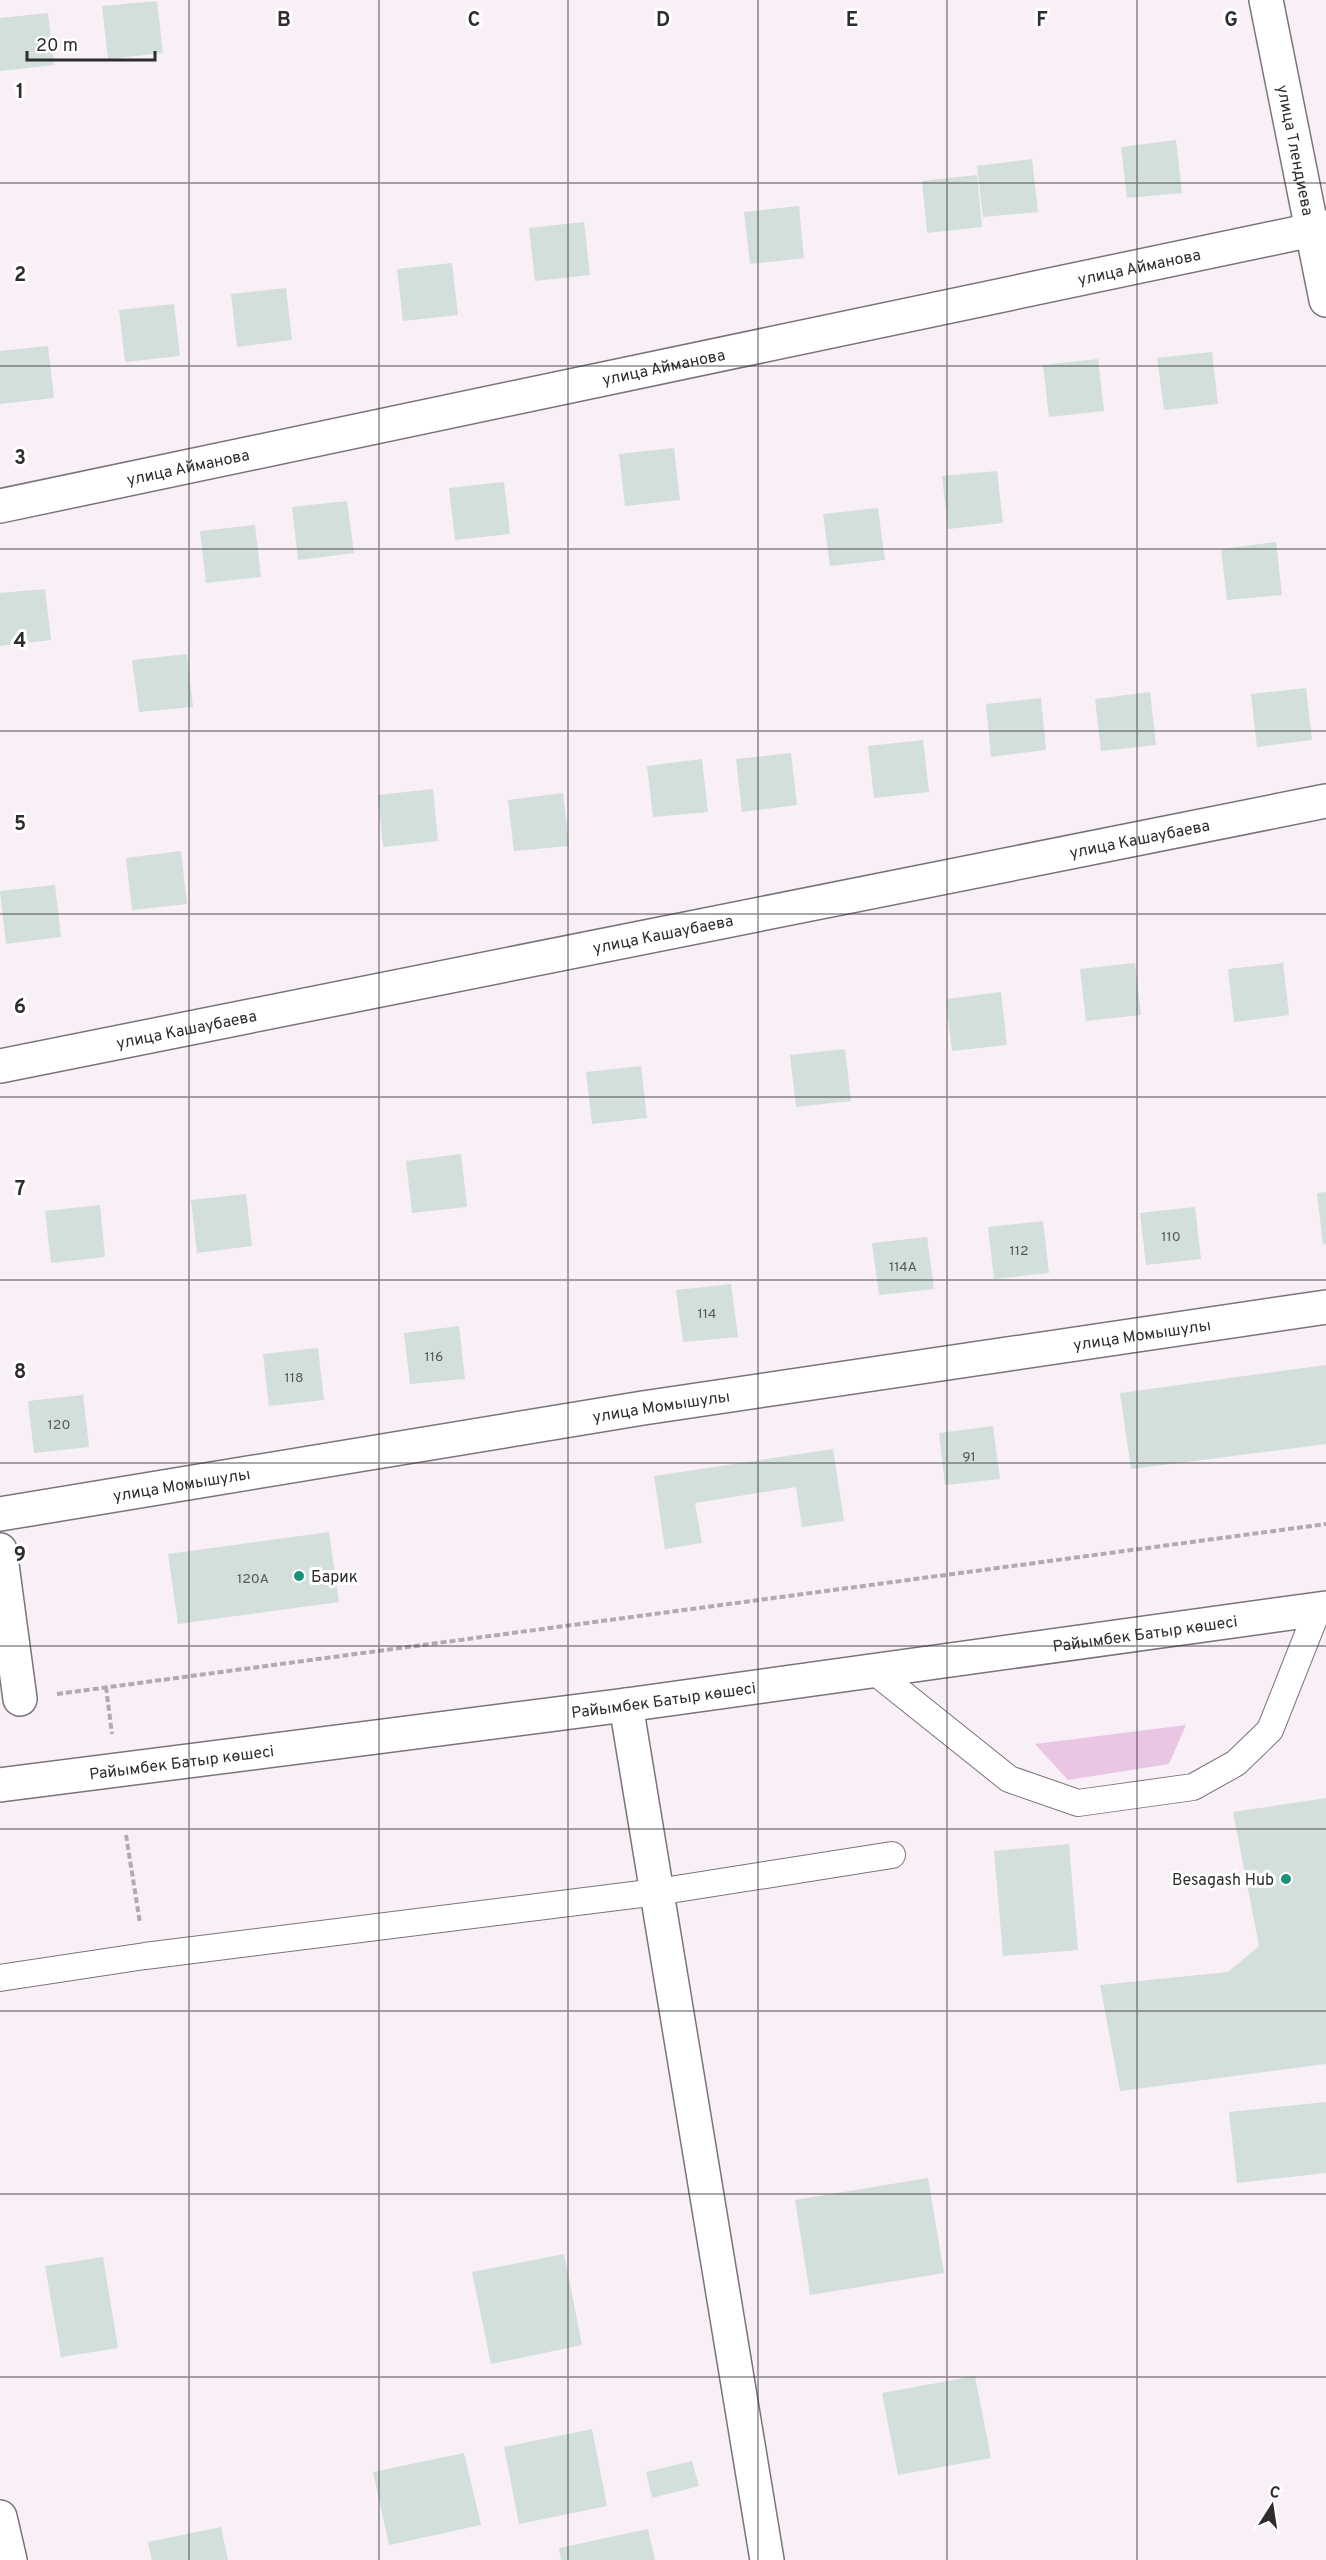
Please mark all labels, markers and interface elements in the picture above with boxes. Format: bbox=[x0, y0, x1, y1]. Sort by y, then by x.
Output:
text: B bbox=[277, 8, 291, 34]
text: C bbox=[468, 8, 480, 34]
text: D bbox=[656, 8, 670, 34]
text: E bbox=[846, 8, 858, 34]
text: F bbox=[1036, 8, 1048, 34]
text: G bbox=[1224, 8, 1238, 34]
scale bar bbox=[27, 24, 154, 62]
text: 20 m bbox=[36, 35, 78, 58]
text: 1 bbox=[16, 80, 24, 106]
street label: улица Тлендиева bbox=[1271, 83, 1317, 218]
street label: улица Айманова bbox=[1076, 246, 1203, 291]
text: 2 bbox=[14, 263, 26, 289]
street label: улица Айманова bbox=[601, 346, 727, 391]
text: 3 bbox=[14, 446, 26, 472]
street label: улица Айманова bbox=[125, 446, 252, 491]
text: 4 bbox=[14, 629, 26, 655]
text: 5 bbox=[14, 812, 26, 838]
street label: улица Кашаубаева bbox=[1068, 816, 1212, 864]
street label: улица Кашаубаева bbox=[591, 912, 735, 959]
text: 6 bbox=[14, 995, 26, 1021]
street label: улица Кашаубаева bbox=[115, 1007, 259, 1055]
text: 7 bbox=[15, 1177, 25, 1203]
house number: 110 bbox=[1161, 1229, 1181, 1246]
house number: 112 bbox=[1009, 1243, 1029, 1260]
house number: 114А bbox=[889, 1259, 917, 1276]
house number: 114 bbox=[698, 1306, 716, 1323]
street label: улица Момышулы bbox=[1072, 1316, 1212, 1356]
house number: 116 bbox=[425, 1349, 443, 1366]
text: 8 bbox=[14, 1360, 26, 1386]
house number: 118 bbox=[285, 1370, 304, 1387]
street label: улица Момышулы bbox=[591, 1387, 732, 1428]
house number: 120 bbox=[48, 1417, 70, 1434]
house number: 91 bbox=[962, 1449, 976, 1466]
street label: улица Момышулы bbox=[112, 1465, 252, 1507]
text: 9 bbox=[14, 1543, 26, 1569]
place label: Барик bbox=[311, 1568, 358, 1588]
marker: Барик bbox=[292, 1569, 306, 1583]
house number: 120А bbox=[237, 1571, 269, 1588]
street label: Райымбек Батыр көшесі bbox=[1052, 1612, 1239, 1658]
street label: Райымбек Батыр көшесі bbox=[570, 1679, 757, 1724]
street label: Райымбек Батыр көшесі bbox=[88, 1742, 275, 1786]
place label: Besagash Hub bbox=[1172, 1871, 1274, 1891]
marker: Besagash Hub bbox=[1279, 1872, 1293, 1886]
north arrow bbox=[1242, 2476, 1302, 2536]
text: С bbox=[1268, 2482, 1282, 2504]

